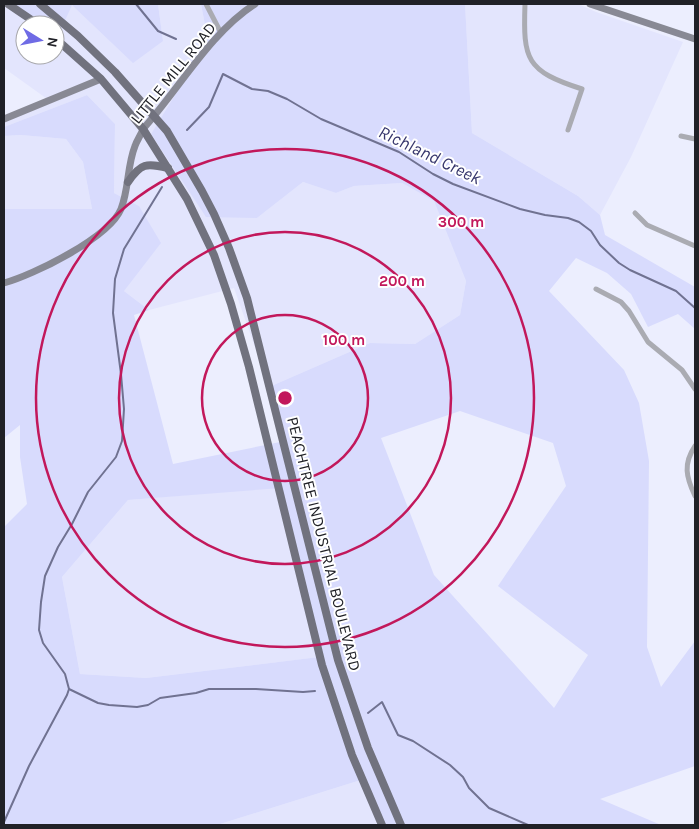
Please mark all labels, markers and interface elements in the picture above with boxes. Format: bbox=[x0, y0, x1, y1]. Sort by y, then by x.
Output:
north arrow bbox=[15, 15, 65, 65]
street label: LITTLE MILL ROAD bbox=[126, 18, 220, 128]
text: N bbox=[43, 36, 62, 49]
water label: Richland Creek bbox=[375, 121, 486, 190]
text: 300 m bbox=[438, 213, 484, 231]
text: 200 m bbox=[379, 272, 425, 290]
text: 100 m bbox=[323, 331, 365, 349]
centre of rings bbox=[276, 389, 294, 407]
street label: PEACHTREE INDUSTRIAL BOULEVARD bbox=[283, 415, 365, 673]

